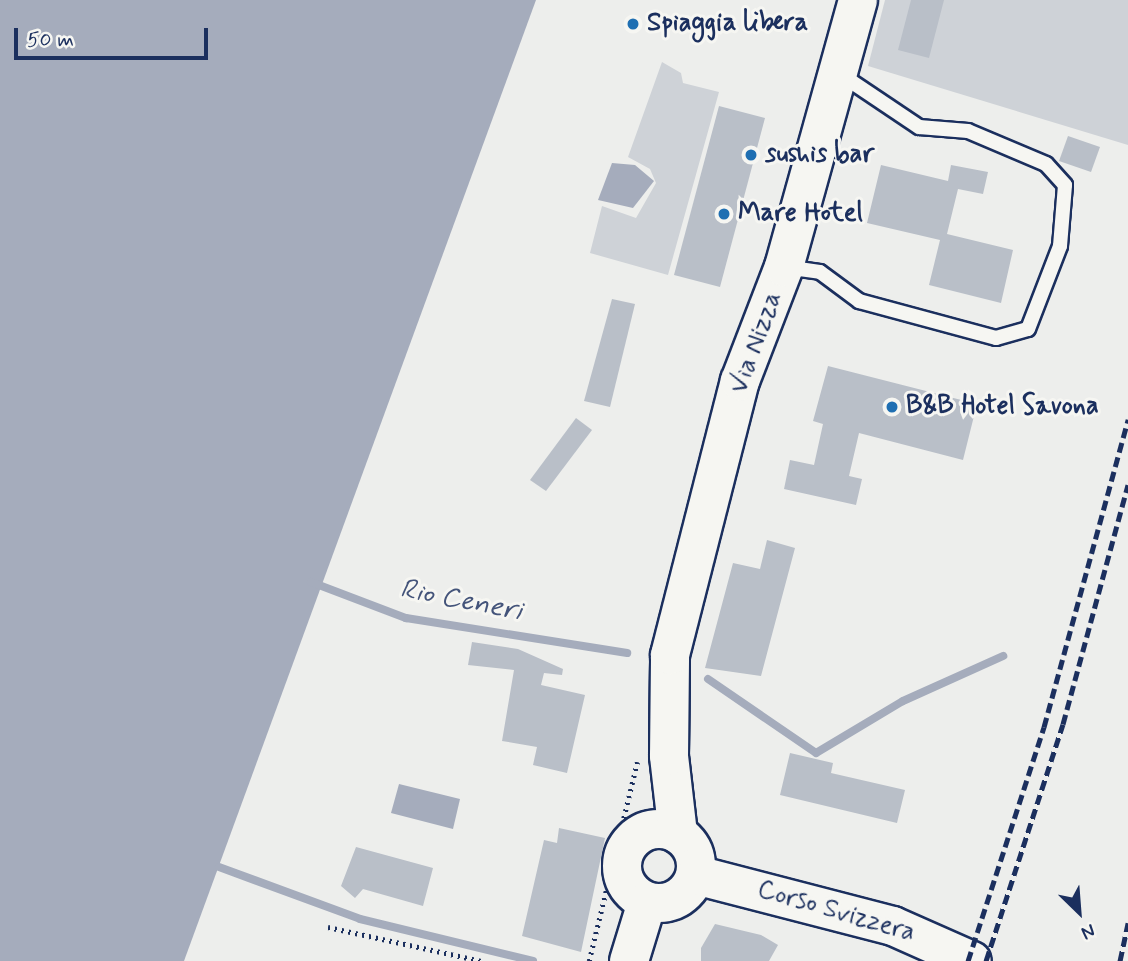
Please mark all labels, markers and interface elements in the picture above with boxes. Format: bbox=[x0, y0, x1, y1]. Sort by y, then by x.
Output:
place label: Spiaggia libera bbox=[647, 8, 808, 40]
scale bar bbox=[18, 14, 212, 58]
marker: Spiaggia libera bbox=[625, 16, 641, 32]
text: 50 m bbox=[27, 26, 74, 54]
place label: sushis bar bbox=[765, 139, 871, 171]
marker: sushis bar bbox=[743, 147, 759, 163]
place label: Mare Hotel bbox=[738, 198, 857, 230]
marker: Mare Hotel bbox=[716, 206, 732, 222]
street label: Via Nizza bbox=[724, 288, 790, 398]
place label: B&B Hotel Savona bbox=[906, 391, 1107, 423]
marker: B&B Hotel Savona bbox=[884, 399, 900, 415]
water label: Rio Ceneri bbox=[397, 573, 525, 629]
street label: Corso Svizzera bbox=[753, 874, 919, 950]
north arrow bbox=[1044, 877, 1114, 947]
text: N bbox=[1077, 917, 1099, 945]

